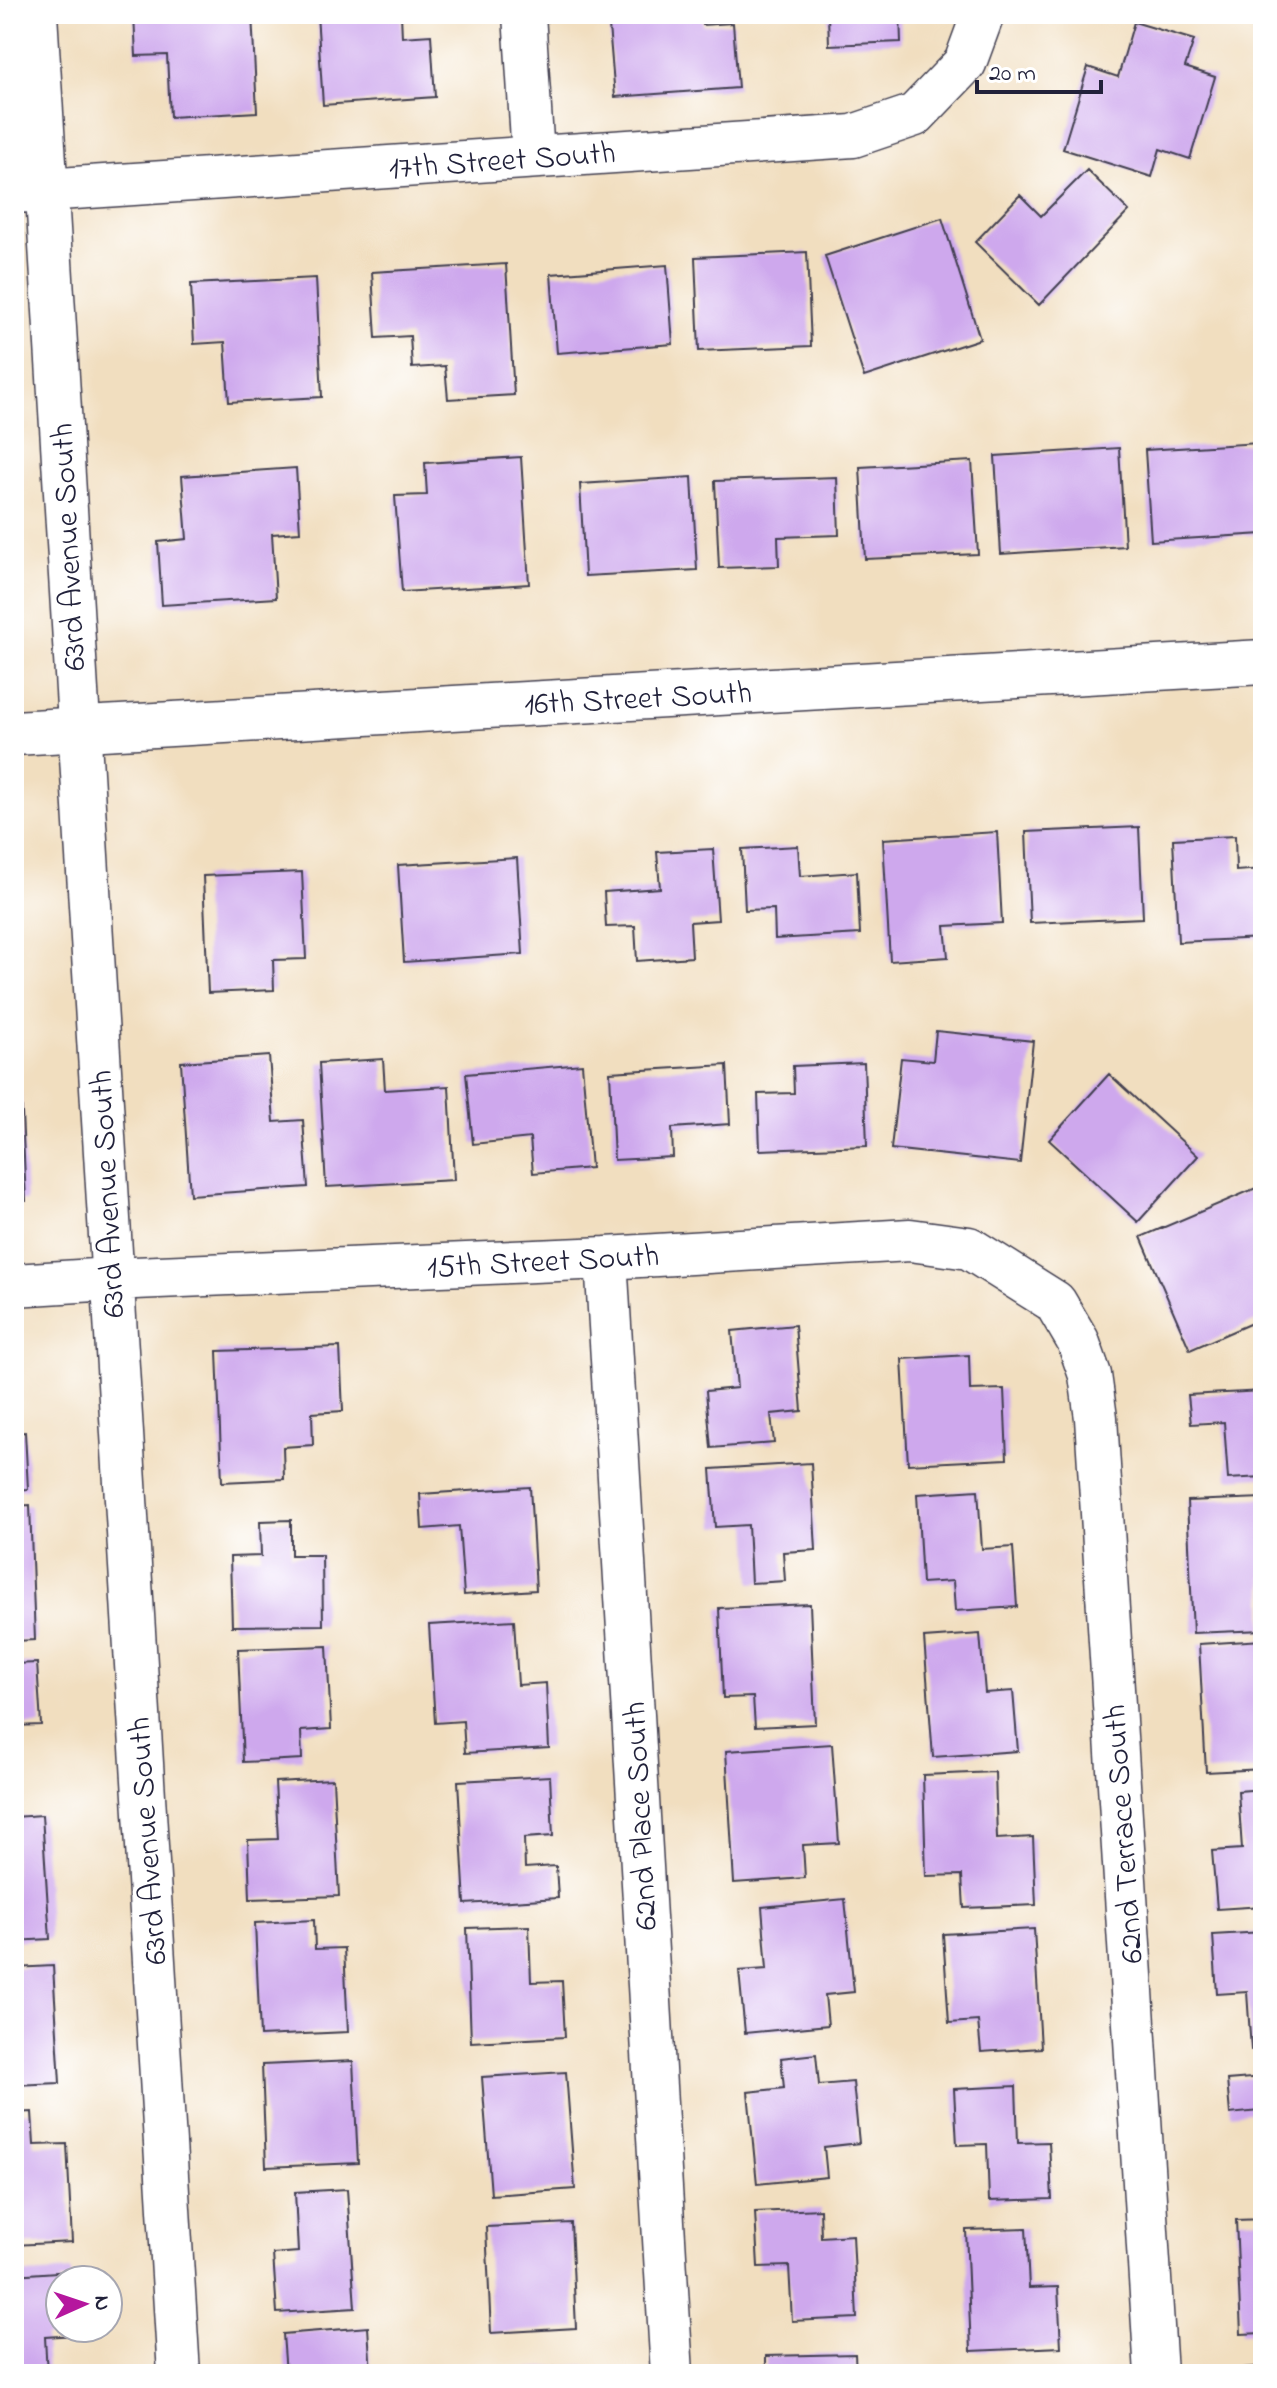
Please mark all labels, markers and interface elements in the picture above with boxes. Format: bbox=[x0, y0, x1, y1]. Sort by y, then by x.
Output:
scale bar bbox=[977, 44, 1101, 94]
text: 20 m bbox=[989, 57, 1036, 92]
street label: 17th Street South bbox=[387, 131, 617, 194]
street label: 63rd Avenue South bbox=[41, 422, 100, 672]
street label: 16th Street South bbox=[523, 671, 753, 730]
street label: 63rd Avenue South bbox=[80, 1069, 139, 1319]
street label: 15th Street South bbox=[426, 1234, 660, 1293]
street label: 62nd Place South bbox=[613, 1700, 672, 1931]
street label: 62nd Terrace South bbox=[1093, 1703, 1158, 1965]
street label: 63rd Avenue South bbox=[117, 1715, 182, 1966]
north arrow bbox=[44, 2264, 124, 2344]
text: N bbox=[85, 2295, 117, 2311]

